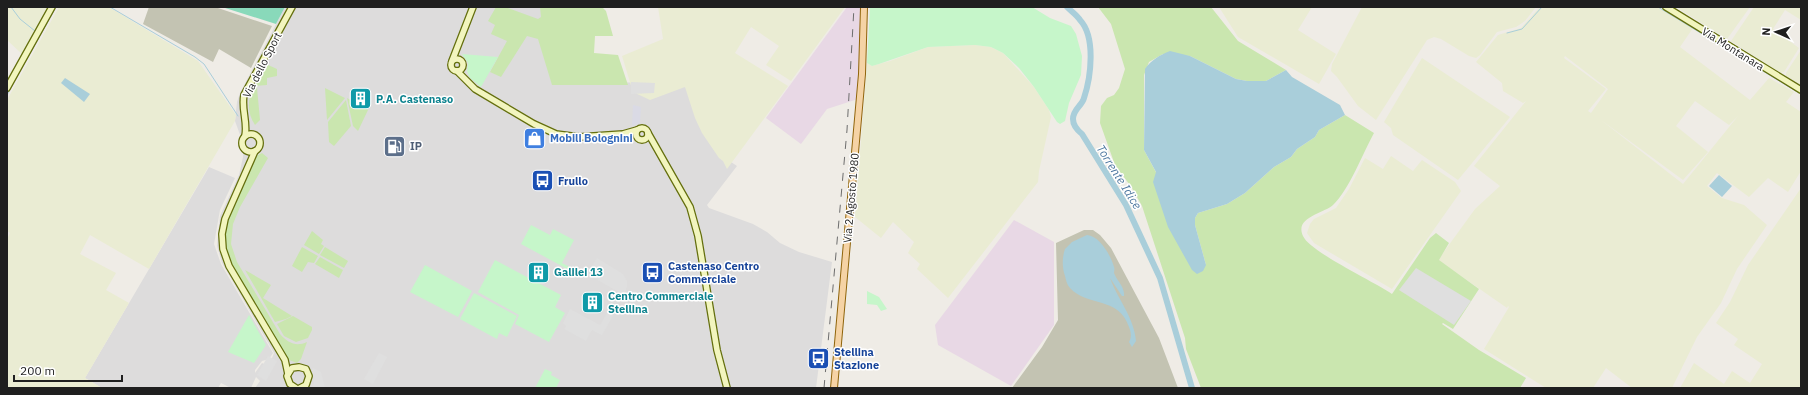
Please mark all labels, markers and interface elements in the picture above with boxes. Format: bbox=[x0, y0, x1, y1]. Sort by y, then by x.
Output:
north arrow bbox=[1756, 12, 1796, 52]
street label: Via Montanara bbox=[1699, 24, 1767, 74]
text: N bbox=[1759, 27, 1773, 36]
street label: Via dello Sport bbox=[239, 30, 285, 100]
building icon: P.A. Castenaso bbox=[348, 86, 374, 112]
place label: P.A. Castenaso bbox=[376, 92, 453, 106]
shop icon: Mobili Bolognini bbox=[521, 125, 547, 151]
place label: Mobili Bolognini bbox=[550, 131, 633, 145]
fuel station icon: IP bbox=[382, 133, 408, 159]
place label: IP bbox=[410, 139, 422, 153]
water label: Torrente Idice bbox=[1094, 142, 1145, 212]
street label: Via 2 Agosto 1980 bbox=[840, 152, 862, 244]
bus stop icon: Frullo bbox=[530, 168, 556, 194]
place label: Frullo bbox=[558, 174, 588, 188]
building icon: Galilei 13 bbox=[525, 259, 551, 285]
bus stop icon: Castenaso Centro Commerciale bbox=[640, 259, 666, 285]
place label: Castenaso Centro Commerciale bbox=[668, 259, 759, 286]
place label: Galilei 13 bbox=[554, 265, 603, 279]
building icon: Centro Commerciale Stellina bbox=[579, 289, 605, 315]
place label: Centro Commerciale Stellina bbox=[608, 289, 714, 316]
bus stop icon: Stellina Stazione bbox=[805, 345, 831, 371]
place label: Stellina Stazione bbox=[834, 345, 879, 372]
scale bar bbox=[14, 357, 122, 383]
text: 200 m bbox=[20, 363, 55, 378]

